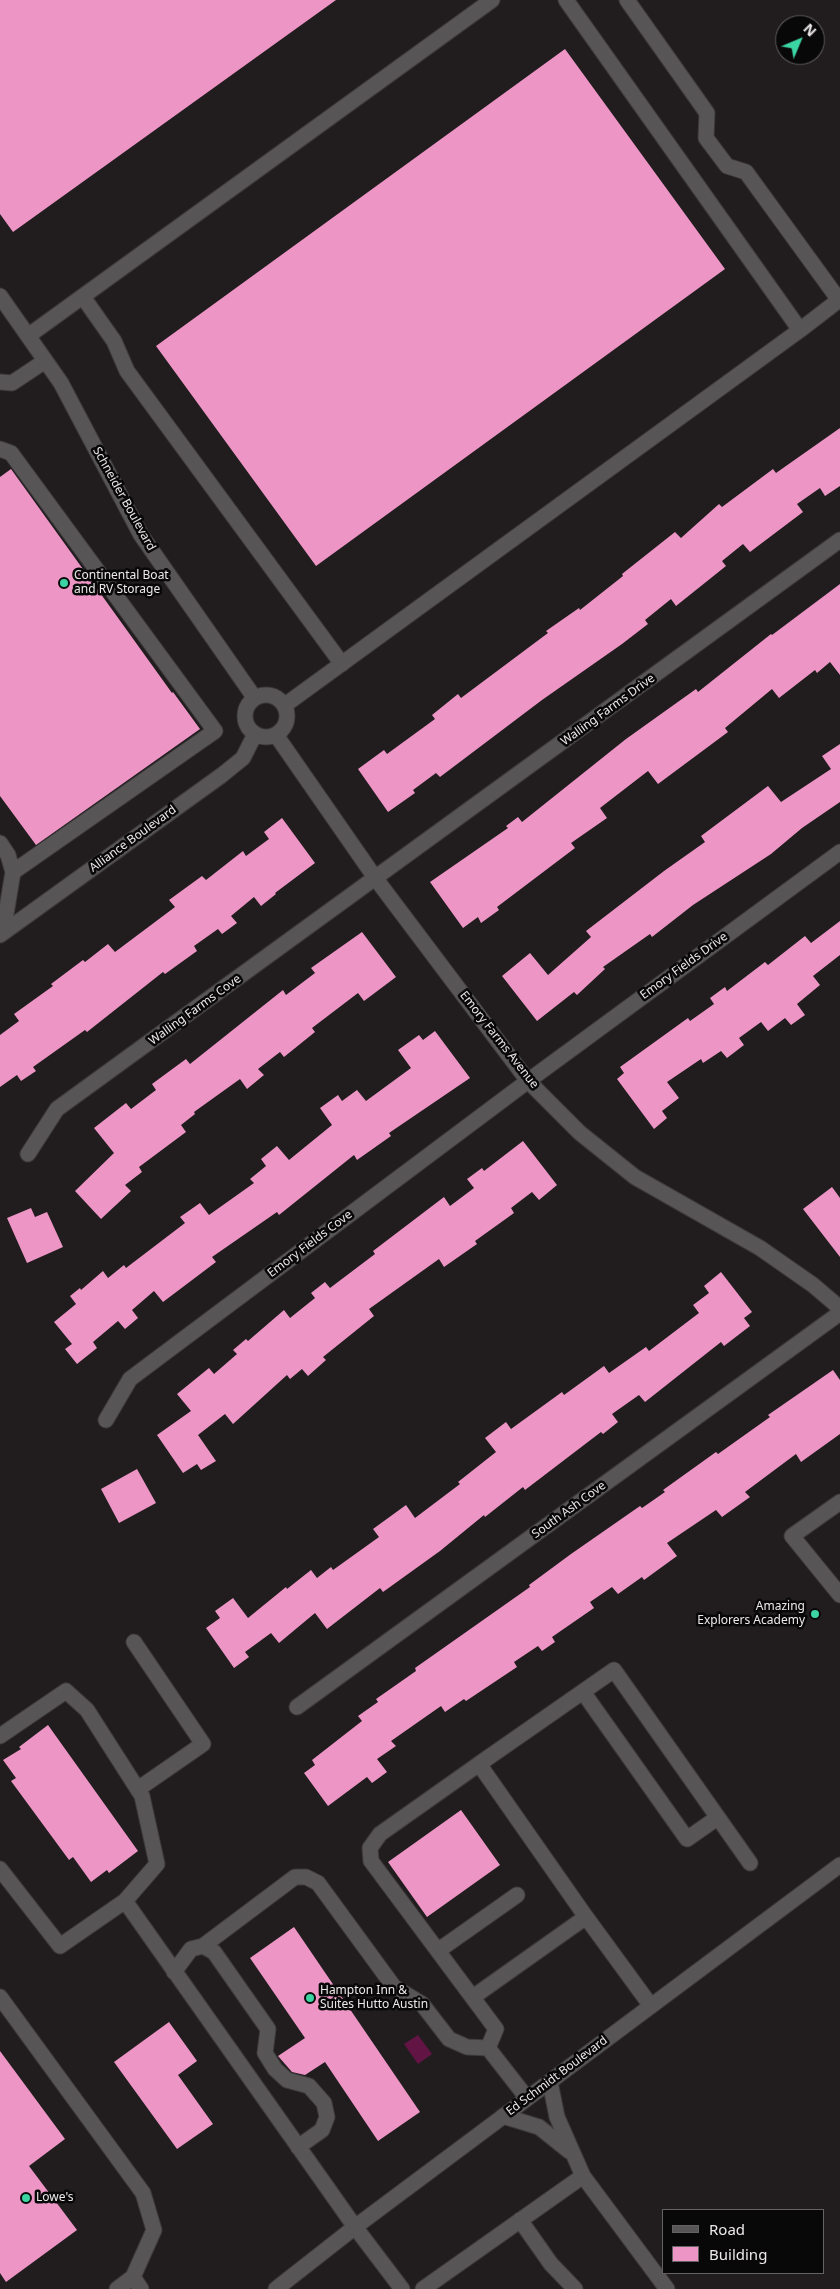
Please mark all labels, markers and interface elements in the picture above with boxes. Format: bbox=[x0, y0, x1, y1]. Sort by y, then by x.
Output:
north arrow bbox=[775, 15, 825, 65]
text: N bbox=[800, 19, 821, 40]
street label: Schneider Boulevard bbox=[90, 445, 158, 553]
place label: Continental Boat and RV Storage bbox=[74, 569, 169, 597]
marker: Continental Boat and RV Storage bbox=[58, 577, 70, 589]
street label: Walling Farms Drive bbox=[558, 671, 658, 749]
street label: Alliance Boulevard bbox=[87, 803, 179, 875]
street label: Emory Fields Drive bbox=[638, 929, 730, 1003]
street label: Walling Farms Cove bbox=[146, 972, 244, 1048]
street label: Emory Farms Avenue bbox=[457, 988, 541, 1092]
street label: Emory Fields Cove bbox=[265, 1207, 355, 1281]
street label: South Ash Cove bbox=[529, 1478, 609, 1542]
place label: Amazing Explorers Academy bbox=[697, 1600, 805, 1628]
marker: Amazing Explorers Academy bbox=[809, 1608, 821, 1620]
place label: Hampton Inn & Suites Hutto Austin bbox=[320, 1984, 428, 2012]
marker: Hampton Inn & Suites Hutto Austin bbox=[304, 1992, 316, 2004]
street label: Ed Schmidt Boulevard bbox=[504, 2033, 610, 2119]
place label: Lowe's bbox=[36, 2191, 73, 2205]
marker: Lowe's bbox=[20, 2192, 32, 2204]
legend bbox=[662, 2209, 825, 2274]
text: Road bbox=[709, 2219, 745, 2239]
text: Building bbox=[709, 2244, 767, 2264]

